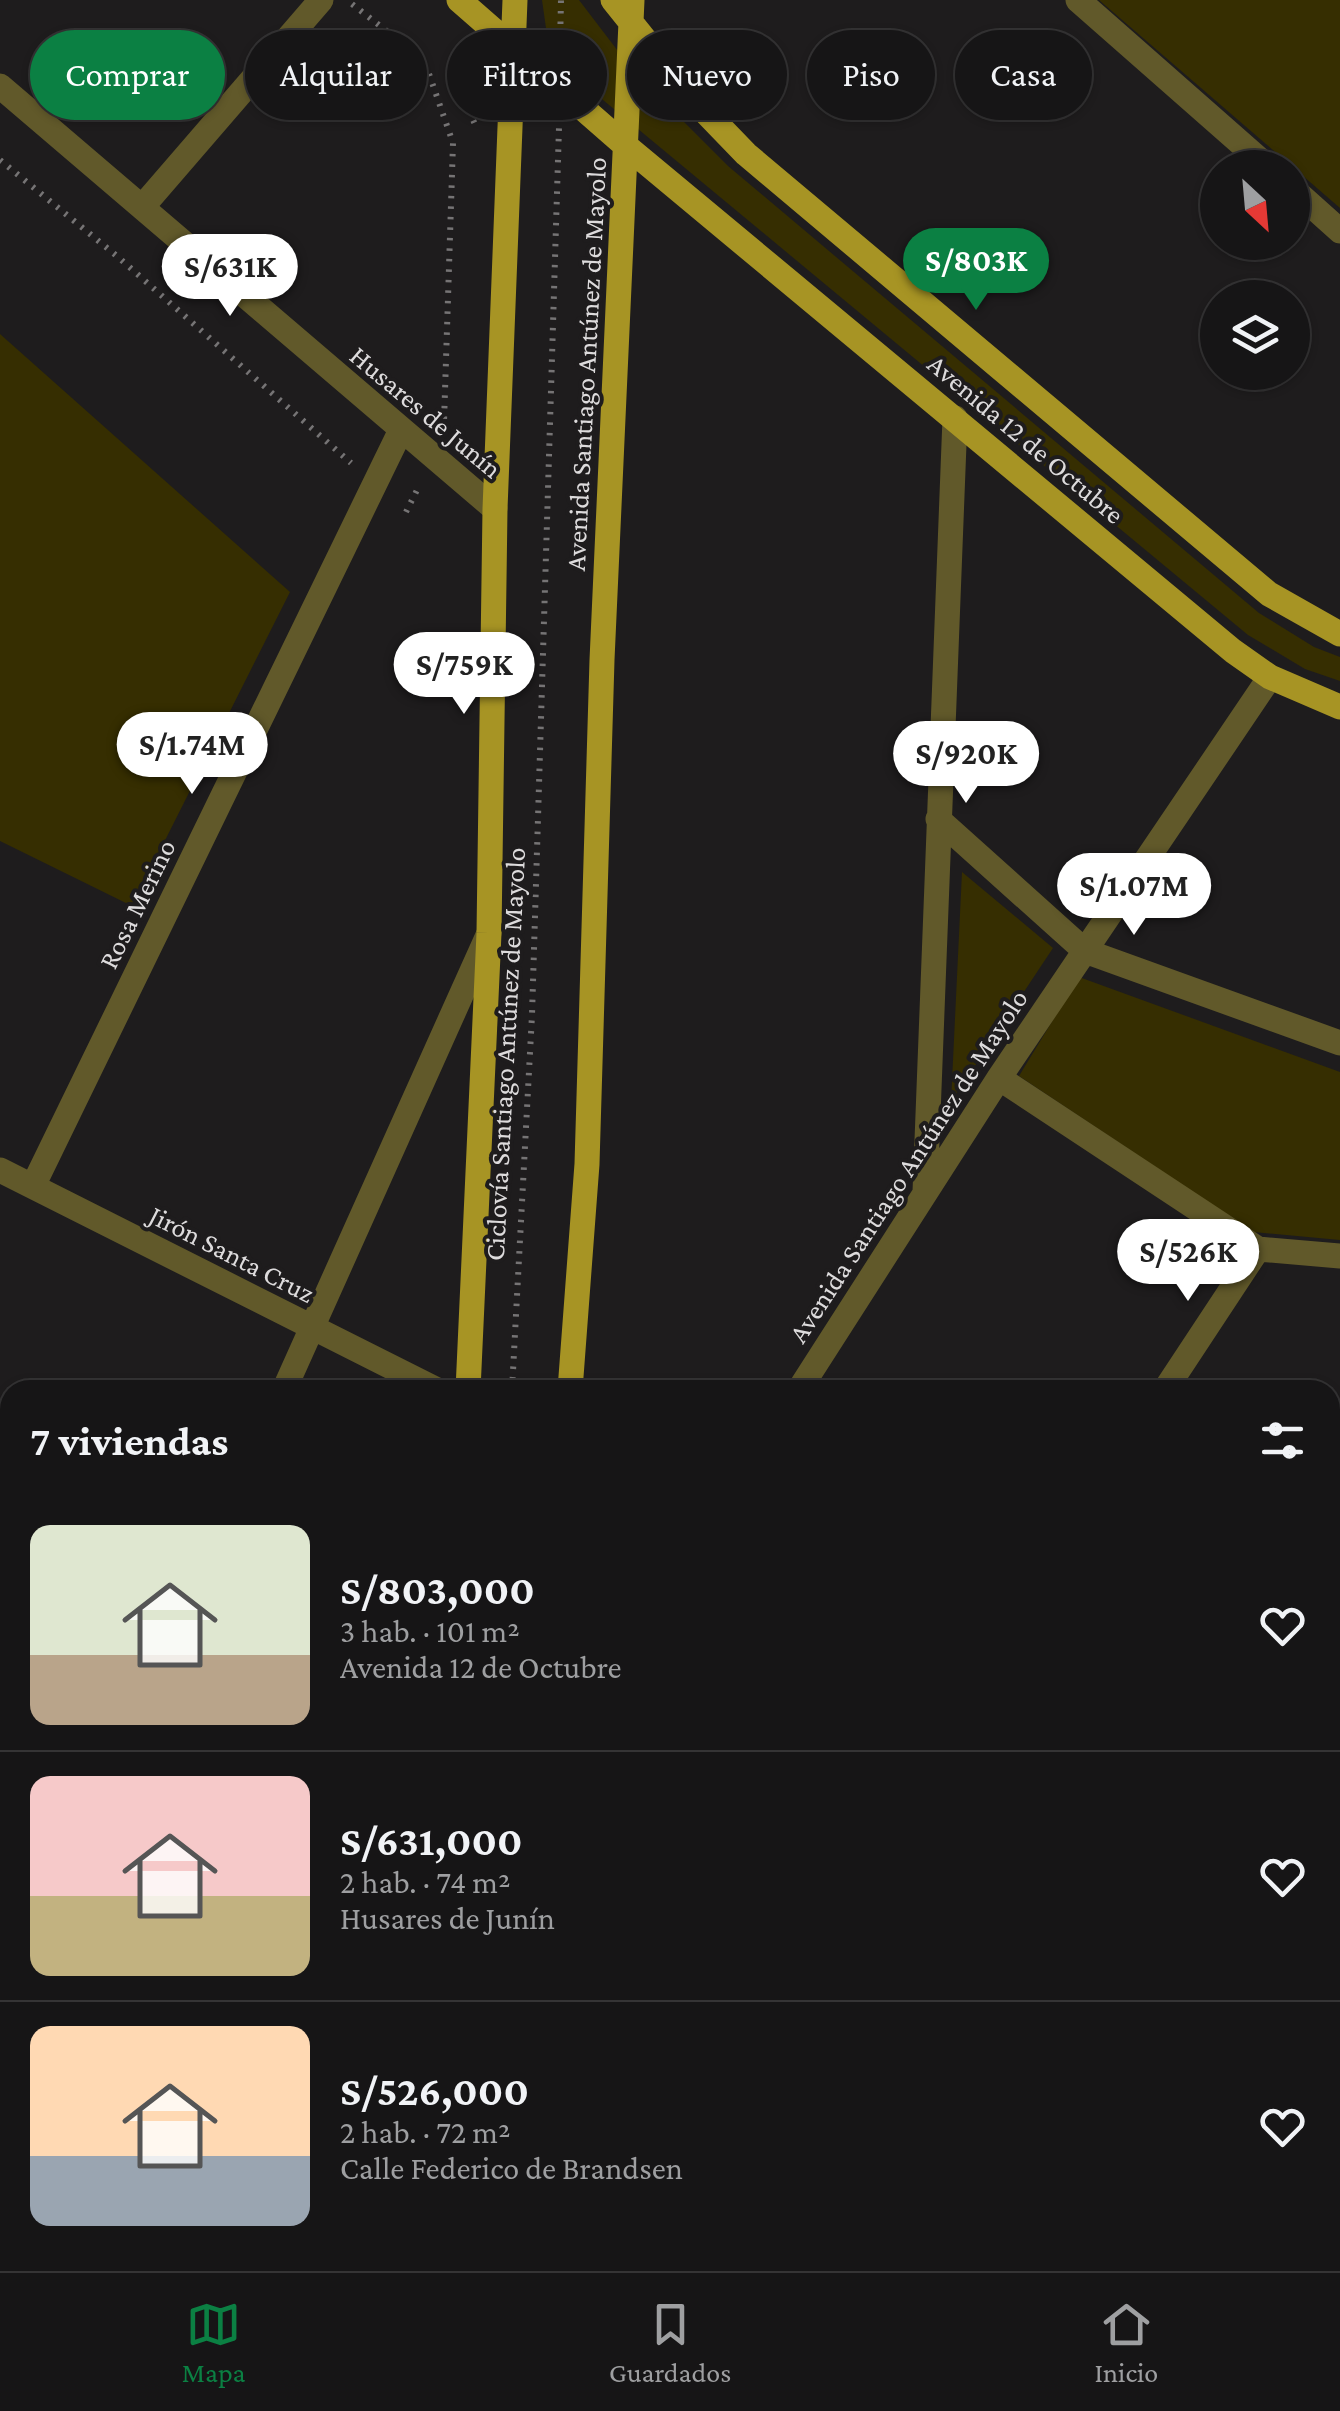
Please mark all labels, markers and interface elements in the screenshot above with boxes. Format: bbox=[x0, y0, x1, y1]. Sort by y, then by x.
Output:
chip: Comprar bbox=[30, 30, 225, 120]
chip: Alquilar bbox=[245, 30, 427, 120]
chip: Filtros bbox=[447, 30, 607, 120]
chip: Nuevo bbox=[627, 30, 787, 120]
chip: Piso bbox=[807, 30, 935, 120]
chip: Casa bbox=[955, 30, 1092, 120]
north arrow bbox=[1200, 150, 1310, 260]
map controls bbox=[1200, 150, 1310, 390]
street label: Avenida Santiago Antúnez de Mayolo bbox=[560, 156, 612, 572]
pin: S/803K bbox=[895, 228, 1057, 313]
pin: S/631K bbox=[149, 234, 311, 319]
text: S/803K bbox=[925, 242, 1027, 278]
text: S/631K bbox=[184, 248, 276, 284]
button: layers bbox=[1200, 280, 1310, 390]
street label: Husares de Junín bbox=[344, 340, 508, 484]
street label: Avenida 12 de Octubre bbox=[922, 348, 1130, 530]
pin: S/759K bbox=[383, 632, 545, 717]
text: S/759K bbox=[416, 646, 512, 682]
pin: S/1.74M bbox=[100, 712, 284, 797]
pin: S/920K bbox=[885, 721, 1047, 806]
text: S/1.74M bbox=[139, 726, 245, 762]
text: S/920K bbox=[915, 735, 1017, 771]
street label: Rosa Merino bbox=[92, 834, 182, 974]
street label: Ciclovía Santiago Antúnez de Mayolo bbox=[479, 847, 531, 1261]
pin: S/1.07M bbox=[1042, 853, 1226, 938]
text: S/1.07M bbox=[1079, 867, 1189, 903]
street label: Avenida Santiago Antúnez de Mayolo bbox=[782, 984, 1034, 1348]
street label: Jirón Santa Cruz bbox=[142, 1198, 320, 1309]
pin: S/526K bbox=[1107, 1219, 1269, 1304]
text: S/526K bbox=[1139, 1233, 1237, 1269]
icon: filters bbox=[1255, 1413, 1310, 1468]
text: 7 viviendas bbox=[30, 1417, 228, 1464]
icon: home bbox=[110, 1565, 230, 1685]
text: S/803,000 bbox=[340, 1566, 535, 1613]
icon: heart bbox=[1255, 1598, 1310, 1653]
text: 3 hab. · 101 m² bbox=[340, 1613, 520, 1649]
text: Avenida 12 de Octubre bbox=[340, 1649, 622, 1685]
icon: home bbox=[110, 1816, 230, 1936]
text: S/631,000 bbox=[340, 1817, 522, 1864]
icon: heart bbox=[1255, 1849, 1310, 1904]
text: 2 hab. · 74 m² bbox=[340, 1864, 510, 1900]
text: Husares de Junín bbox=[340, 1900, 555, 1936]
icon: home bbox=[110, 2066, 230, 2186]
text: S/526,000 bbox=[340, 2067, 529, 2114]
icon: heart bbox=[1255, 2099, 1310, 2154]
text: 2 hab. · 72 m² bbox=[340, 2114, 510, 2150]
text: Calle Federico de Brandsen bbox=[340, 2150, 683, 2186]
tab: Mapa bbox=[182, 2297, 246, 2388]
tab: Guardados bbox=[609, 2297, 731, 2388]
tab: Inicio bbox=[1095, 2297, 1158, 2388]

